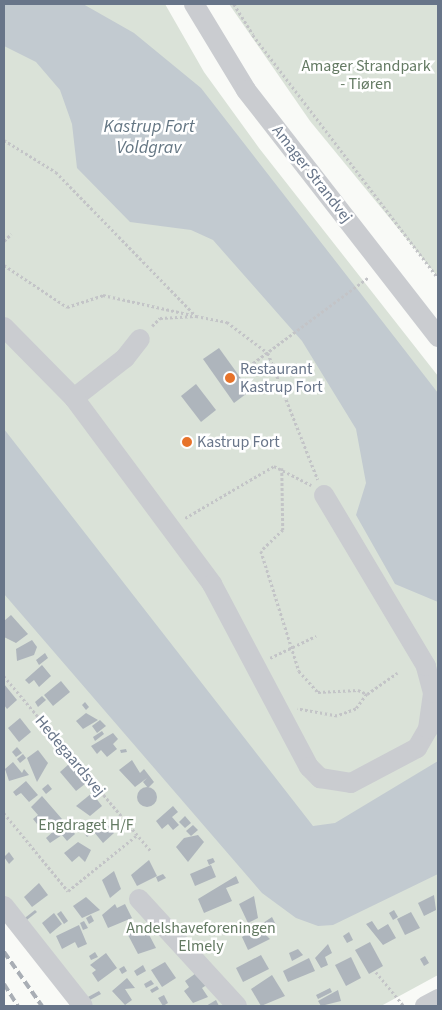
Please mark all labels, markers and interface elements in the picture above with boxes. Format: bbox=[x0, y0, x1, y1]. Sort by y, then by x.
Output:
park label: Amager Strandpark - Tiøren bbox=[301, 56, 431, 94]
water label: Kastrup Fort Voldgrav bbox=[104, 117, 194, 160]
street label: Amager Strandvej bbox=[268, 121, 356, 227]
place label: Restaurant Kastrup Fort bbox=[240, 359, 323, 397]
marker: Restaurant Kastrup Fort bbox=[224, 372, 236, 384]
place label: Kastrup Fort bbox=[197, 432, 280, 452]
marker: Kastrup Fort bbox=[181, 436, 193, 448]
street label: Hedegaardsvej bbox=[31, 712, 109, 800]
park label: Engdraget H/F bbox=[38, 815, 134, 835]
park label: Andelshaveforeningen Elmely bbox=[126, 918, 276, 956]

